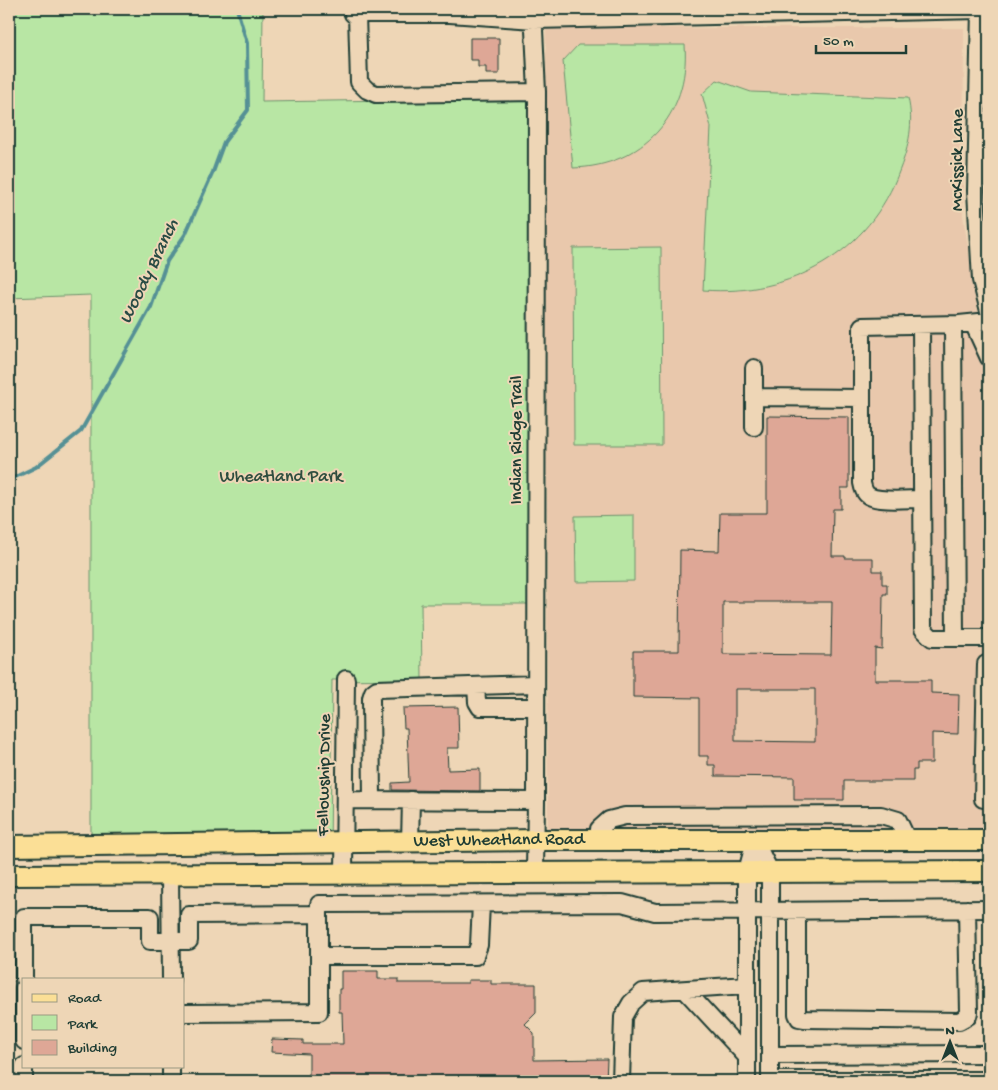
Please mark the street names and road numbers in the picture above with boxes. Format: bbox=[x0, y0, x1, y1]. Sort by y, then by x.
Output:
street label: McKissick Lane bbox=[948, 108, 969, 211]
street label: Indian Ridge Trail bbox=[507, 375, 528, 504]
street label: Fellowship Drive bbox=[313, 713, 337, 837]
street label: West Wheatland Road bbox=[413, 830, 586, 852]

